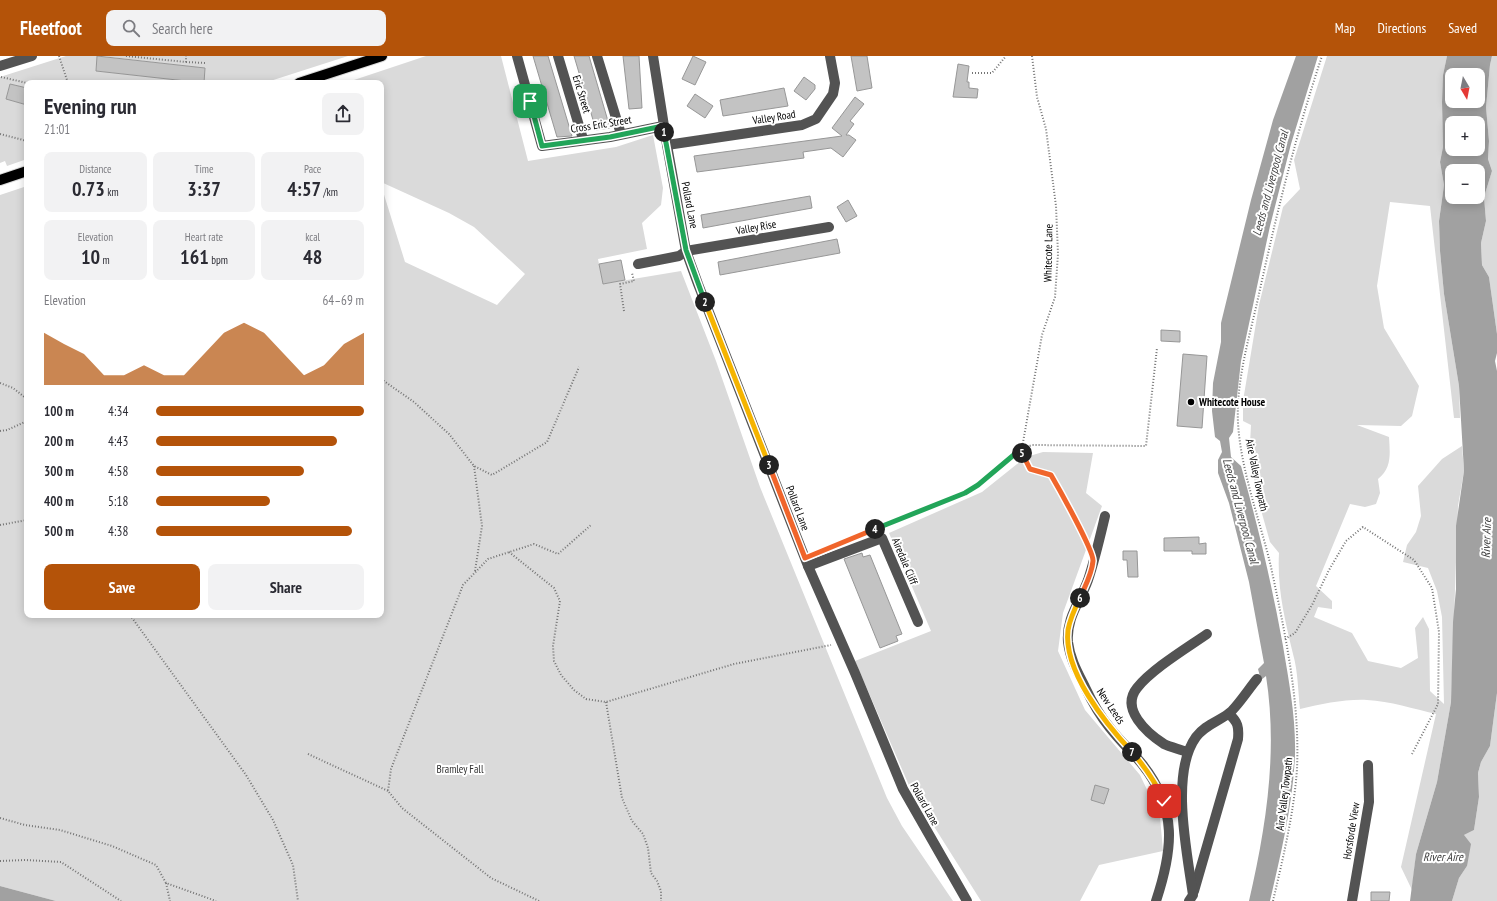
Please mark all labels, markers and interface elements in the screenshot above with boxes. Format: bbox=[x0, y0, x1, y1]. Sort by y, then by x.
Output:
search box bbox=[106, 10, 386, 46]
text: Fleetfoot bbox=[20, 16, 82, 40]
icon: search bbox=[120, 17, 142, 39]
text: Search here bbox=[152, 19, 213, 38]
text: Map bbox=[1335, 19, 1355, 37]
text: Directions bbox=[1377, 19, 1426, 37]
text: Saved bbox=[1448, 19, 1477, 37]
north arrow bbox=[1445, 68, 1485, 108]
map controls bbox=[1445, 68, 1485, 204]
street label: Eric Street bbox=[570, 73, 594, 115]
pin bbox=[513, 84, 547, 118]
icon: arrive bbox=[519, 90, 541, 112]
text: Evening run bbox=[44, 92, 137, 120]
button: share bbox=[322, 93, 364, 135]
street label: Valley Road bbox=[750, 107, 797, 127]
street label: Cross Eric Street bbox=[570, 112, 632, 136]
button: + bbox=[1445, 116, 1485, 156]
text: 21:01 bbox=[44, 121, 70, 138]
pin: 1 bbox=[654, 122, 674, 142]
text: 1 bbox=[661, 125, 667, 139]
water label: Leeds and Liverpool Canal bbox=[1249, 128, 1292, 237]
text: Distance bbox=[79, 162, 112, 176]
text: Time bbox=[194, 162, 214, 176]
text: Pace bbox=[304, 162, 321, 176]
button: − bbox=[1445, 164, 1485, 204]
text: 0.73 bbox=[72, 176, 105, 202]
text: 3:37 bbox=[187, 176, 221, 202]
text: 4:57 bbox=[287, 176, 321, 202]
street label: Pollard Lane bbox=[679, 180, 701, 230]
text: km bbox=[105, 185, 119, 199]
text: /km bbox=[321, 185, 338, 199]
street label: Valley Rise bbox=[734, 217, 778, 238]
street label: Whitecote Lane bbox=[1040, 223, 1056, 282]
text: Elevation bbox=[78, 230, 113, 244]
text: Heart rate bbox=[185, 230, 223, 244]
text: kcal bbox=[305, 230, 320, 244]
text: 10 bbox=[81, 244, 100, 270]
text: 161 bbox=[180, 244, 209, 270]
text: 48 bbox=[303, 244, 322, 270]
text: m bbox=[100, 253, 110, 267]
text: bpm bbox=[209, 253, 228, 267]
text: Elevation bbox=[44, 292, 86, 309]
text: 64–69 m bbox=[322, 292, 364, 309]
pin: 2 bbox=[695, 292, 715, 312]
text: 2 bbox=[702, 295, 708, 309]
place label: Whitecote House bbox=[1198, 395, 1265, 409]
marker: Whitecote House bbox=[1186, 397, 1196, 407]
text: 100 m bbox=[44, 403, 74, 420]
text: 4:34 bbox=[108, 403, 128, 420]
text: 200 m bbox=[44, 433, 74, 450]
text: 4:43 bbox=[108, 433, 128, 450]
street label: Aire Valley Towpath bbox=[1243, 438, 1272, 513]
pin: 5 bbox=[1012, 443, 1032, 463]
text: 5 bbox=[1019, 446, 1025, 460]
pin: 3 bbox=[759, 455, 779, 475]
water label: Leeds and Liverpool Canal bbox=[1220, 457, 1263, 566]
text: 3 bbox=[766, 458, 772, 472]
text: 300 m bbox=[44, 463, 74, 480]
text: 4:58 bbox=[108, 463, 128, 480]
street label: Pollard Lane bbox=[783, 483, 813, 533]
text: 400 m bbox=[44, 493, 74, 510]
text: 5:18 bbox=[108, 493, 128, 510]
water label: River Aire bbox=[1478, 517, 1494, 558]
pin: 4 bbox=[865, 519, 885, 539]
text: 4 bbox=[872, 522, 878, 536]
text: 500 m bbox=[44, 523, 74, 540]
text: 4:38 bbox=[108, 523, 128, 540]
street label: Airedale Cliff bbox=[889, 536, 922, 588]
button: Save bbox=[44, 564, 200, 610]
button: Share bbox=[208, 564, 364, 610]
pin: 6 bbox=[1070, 588, 1090, 608]
text: 6 bbox=[1077, 591, 1083, 605]
street label: New Leeds bbox=[1094, 685, 1128, 727]
pin: 7 bbox=[1122, 742, 1142, 762]
text: 7 bbox=[1129, 745, 1135, 759]
street label: Aire Valley Towpath bbox=[1273, 756, 1295, 831]
park label: Bramley Fall bbox=[437, 762, 484, 776]
street label: Pollard Lane bbox=[907, 780, 943, 828]
pin bbox=[1147, 784, 1181, 818]
icon: check bbox=[1153, 790, 1175, 812]
street label: Horsforde View bbox=[1340, 801, 1363, 861]
water label: River Aire bbox=[1423, 849, 1464, 864]

